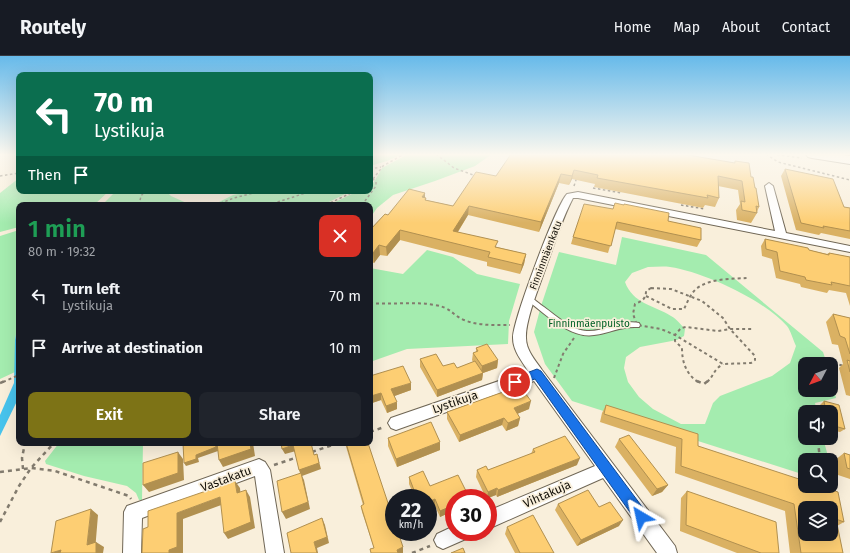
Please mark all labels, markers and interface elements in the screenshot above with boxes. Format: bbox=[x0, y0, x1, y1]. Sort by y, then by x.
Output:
text: Routely bbox=[20, 16, 86, 39]
text: Home bbox=[614, 19, 651, 36]
text: Map bbox=[673, 19, 700, 36]
text: About bbox=[722, 19, 760, 36]
text: Contact bbox=[782, 19, 830, 36]
text: 70 m bbox=[94, 86, 153, 119]
icon: left bbox=[28, 88, 80, 140]
text: Lystikuja bbox=[94, 120, 165, 142]
icon: arrive bbox=[70, 164, 92, 186]
text: Then bbox=[28, 166, 62, 184]
text: 1 min bbox=[28, 215, 86, 243]
button: close bbox=[319, 215, 361, 257]
street label: Finninmäenkatu bbox=[527, 219, 565, 292]
text: 80 m · 19:32 bbox=[28, 244, 96, 259]
text: Turn left bbox=[62, 280, 120, 298]
icon: left bbox=[28, 285, 50, 307]
text: 70 m bbox=[329, 287, 361, 305]
text: Lystikuja bbox=[62, 298, 113, 313]
park label: Finninmäenpuisto bbox=[548, 318, 630, 330]
icon: arrive bbox=[28, 337, 50, 359]
text: Arrive at destination bbox=[62, 339, 203, 357]
text: 10 m bbox=[329, 339, 361, 357]
north arrow bbox=[798, 357, 838, 397]
map controls bbox=[798, 357, 838, 541]
pin bbox=[498, 365, 532, 399]
icon: arrive bbox=[504, 371, 526, 393]
street label: Lystikuja bbox=[430, 388, 480, 416]
button: Exit bbox=[28, 392, 191, 438]
button: Share bbox=[199, 392, 361, 438]
button: sound bbox=[798, 405, 838, 445]
button: search bbox=[798, 453, 838, 493]
street label: Vastakatu bbox=[199, 463, 253, 495]
street label: Vihtakuja bbox=[521, 477, 573, 511]
speed limit sign: 30 bbox=[445, 489, 497, 541]
position arrow bbox=[620, 496, 662, 538]
text: 22 bbox=[401, 498, 421, 522]
button: layers bbox=[798, 501, 838, 541]
text: km/h bbox=[399, 519, 423, 531]

